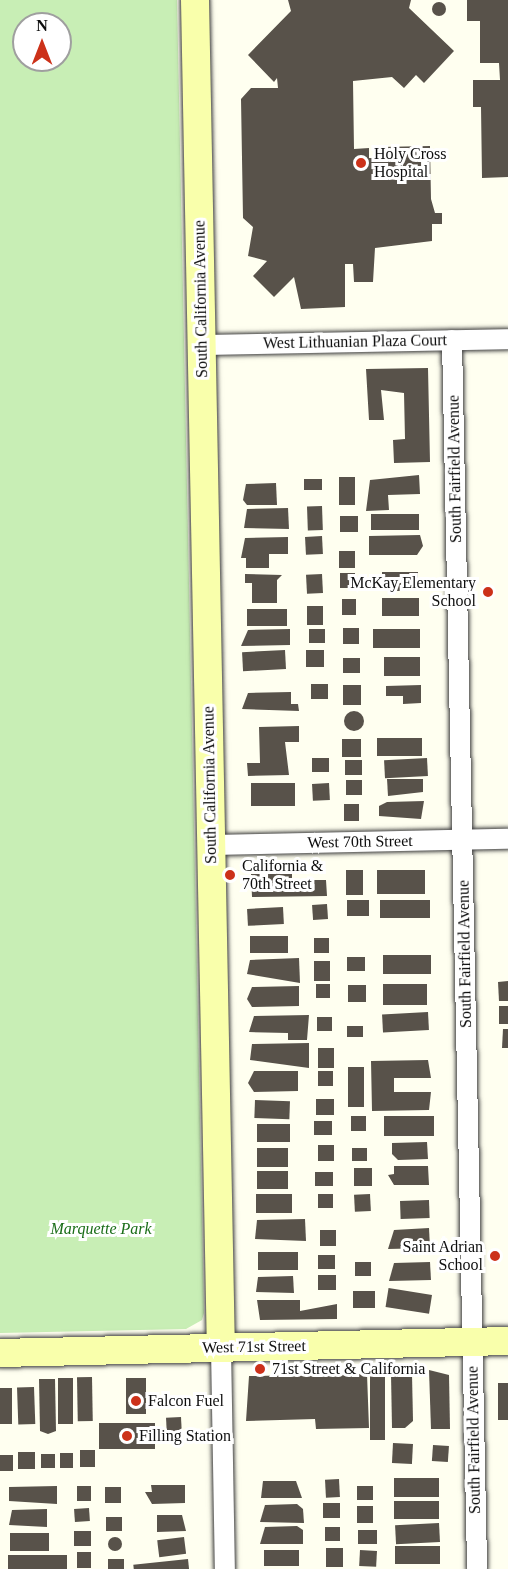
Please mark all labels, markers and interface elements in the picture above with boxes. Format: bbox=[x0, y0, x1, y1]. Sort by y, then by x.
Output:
north arrow bbox=[12, 12, 72, 72]
text: N bbox=[36, 17, 48, 34]
place label: Holy Cross Hospital bbox=[374, 144, 446, 182]
marker: Holy Cross Hospital bbox=[352, 154, 370, 172]
street label: South California Avenue bbox=[190, 219, 212, 379]
street label: West Lithuanian Plaza Court bbox=[263, 331, 447, 353]
street label: South Fairfield Avenue bbox=[444, 394, 466, 544]
place label: McKay Elementary School bbox=[350, 573, 476, 611]
marker: McKay Elementary School bbox=[481, 585, 495, 599]
street label: South California Avenue bbox=[199, 705, 221, 865]
street label: West 70th Street bbox=[307, 831, 413, 853]
place label: California & 70th Street bbox=[242, 856, 323, 894]
marker: California & 70th Street bbox=[223, 868, 237, 882]
street label: South Fairfield Avenue bbox=[454, 879, 476, 1029]
park label: Marquette Park bbox=[50, 1219, 152, 1239]
place label: Saint Adrian School bbox=[402, 1237, 483, 1275]
marker: Saint Adrian School bbox=[488, 1249, 502, 1263]
street label: West 71st Street bbox=[202, 1336, 306, 1358]
place label: 71st Street & California bbox=[272, 1359, 425, 1379]
marker: 71st Street & California bbox=[253, 1362, 267, 1376]
street label: South Fairfield Avenue bbox=[463, 1365, 485, 1515]
place label: Falcon Fuel bbox=[148, 1391, 224, 1411]
marker: Falcon Fuel bbox=[129, 1394, 143, 1408]
place label: Filling Station bbox=[139, 1426, 231, 1446]
marker: Filling Station bbox=[120, 1429, 134, 1443]

